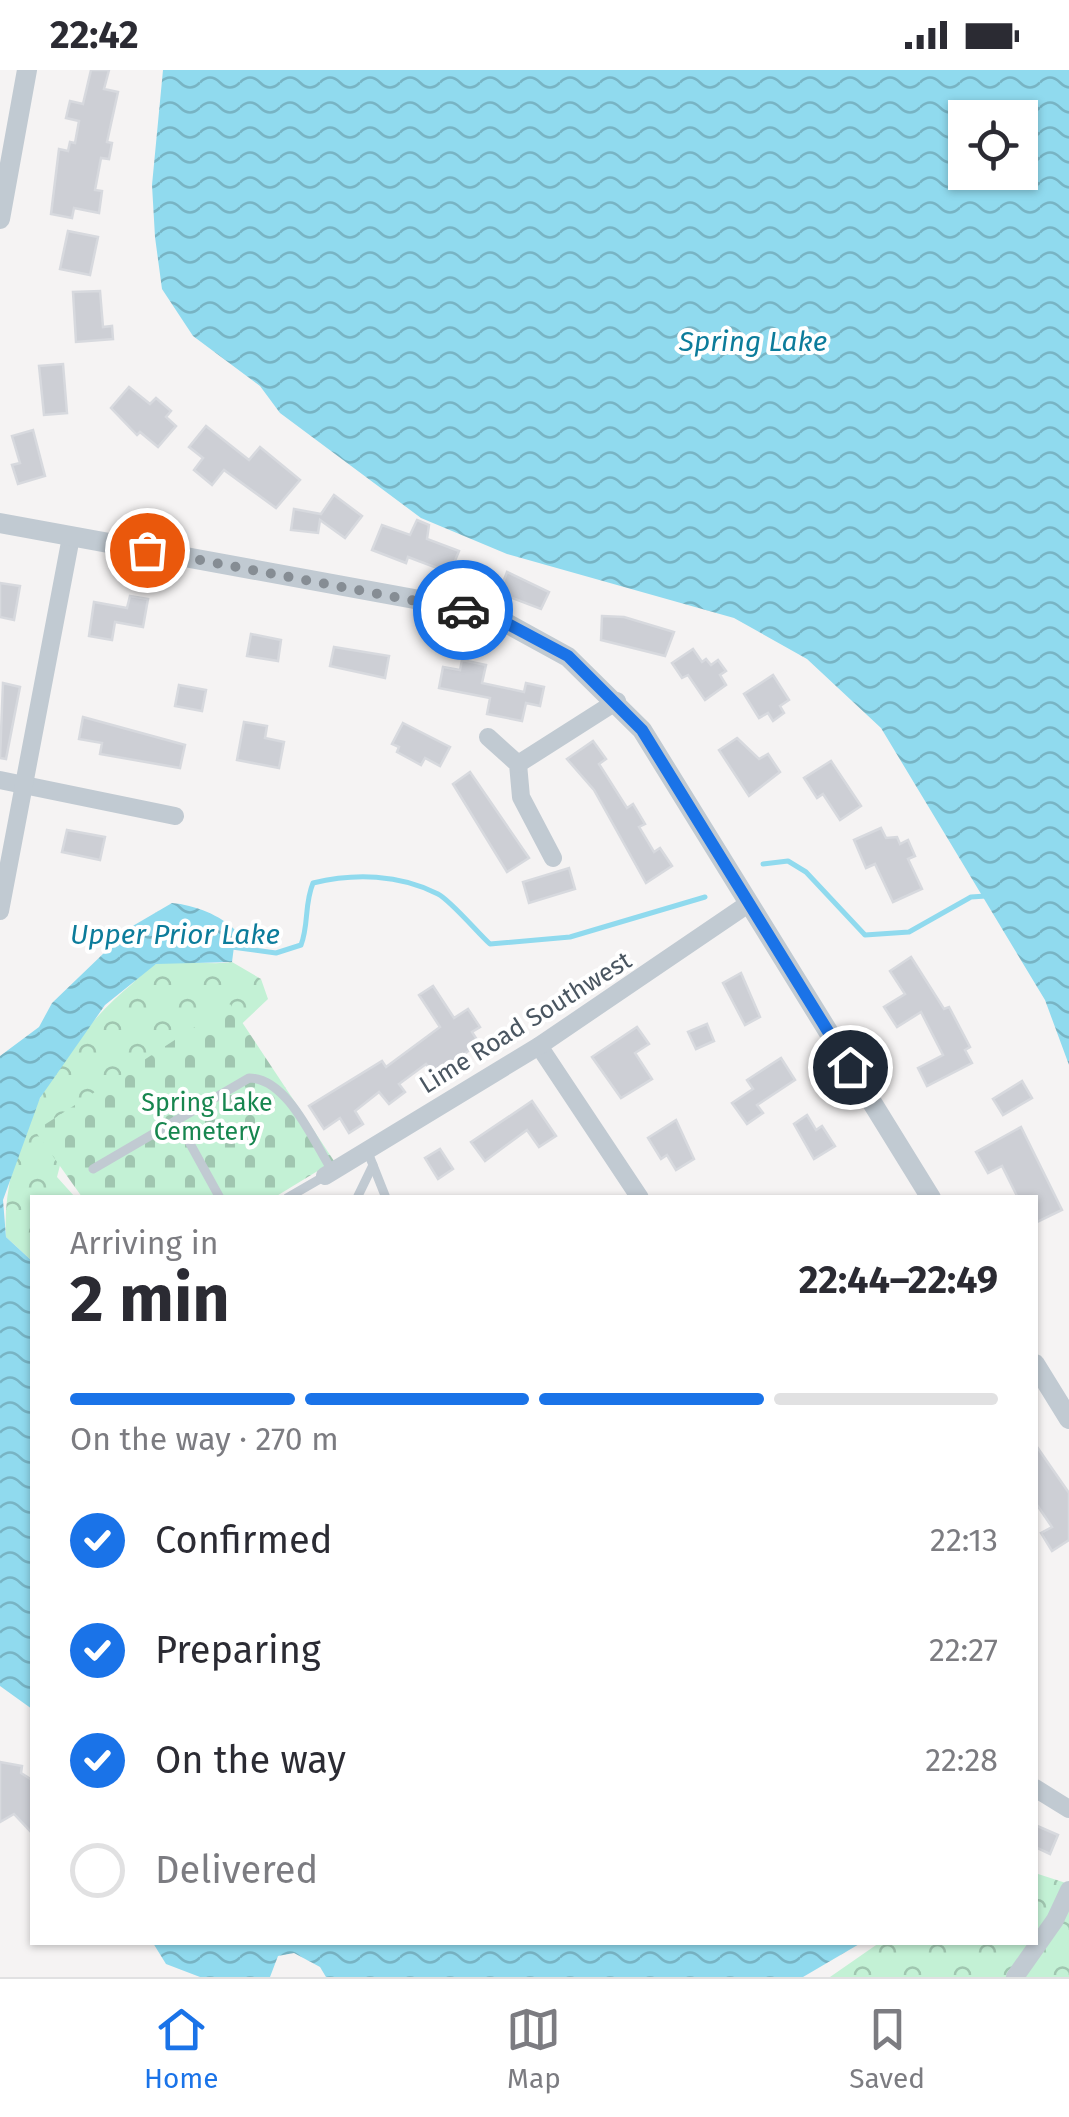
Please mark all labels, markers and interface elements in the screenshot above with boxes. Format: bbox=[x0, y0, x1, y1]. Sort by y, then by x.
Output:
text: 22:42 bbox=[50, 12, 139, 58]
map controls bbox=[948, 100, 1038, 190]
button: locate bbox=[948, 100, 1038, 190]
water label: Spring Lake bbox=[678, 325, 827, 358]
pin bbox=[105, 508, 190, 593]
icon: bag bbox=[120, 523, 175, 578]
courier bbox=[413, 560, 513, 660]
icon: car bbox=[436, 583, 491, 638]
water label: Upper Prior Lake bbox=[70, 918, 280, 951]
street label: Lime Road Southwest bbox=[414, 945, 638, 1100]
pin bbox=[808, 1025, 893, 1110]
icon: home bbox=[823, 1040, 878, 1095]
park label: Spring Lake Cemetery bbox=[141, 1088, 273, 1147]
text: Arriving in bbox=[70, 1224, 218, 1262]
text: 22:44–22:49 bbox=[799, 1257, 998, 1303]
text: 2 min bbox=[70, 1260, 230, 1338]
text: On the way · 270 m bbox=[70, 1420, 339, 1458]
icon: check bbox=[70, 1513, 125, 1568]
text: Confirmed bbox=[155, 1517, 333, 1563]
text: 22:13 bbox=[930, 1521, 998, 1559]
icon: check bbox=[70, 1623, 125, 1678]
text: Preparing bbox=[155, 1627, 321, 1673]
text: 22:27 bbox=[929, 1631, 998, 1669]
icon: check bbox=[70, 1733, 125, 1788]
text: On the way bbox=[155, 1737, 346, 1783]
text: 22:28 bbox=[925, 1741, 998, 1779]
text: Delivered bbox=[155, 1847, 318, 1893]
tab: Home bbox=[144, 2002, 219, 2095]
tab: Map bbox=[506, 2002, 561, 2095]
tab: Saved bbox=[849, 2002, 925, 2095]

